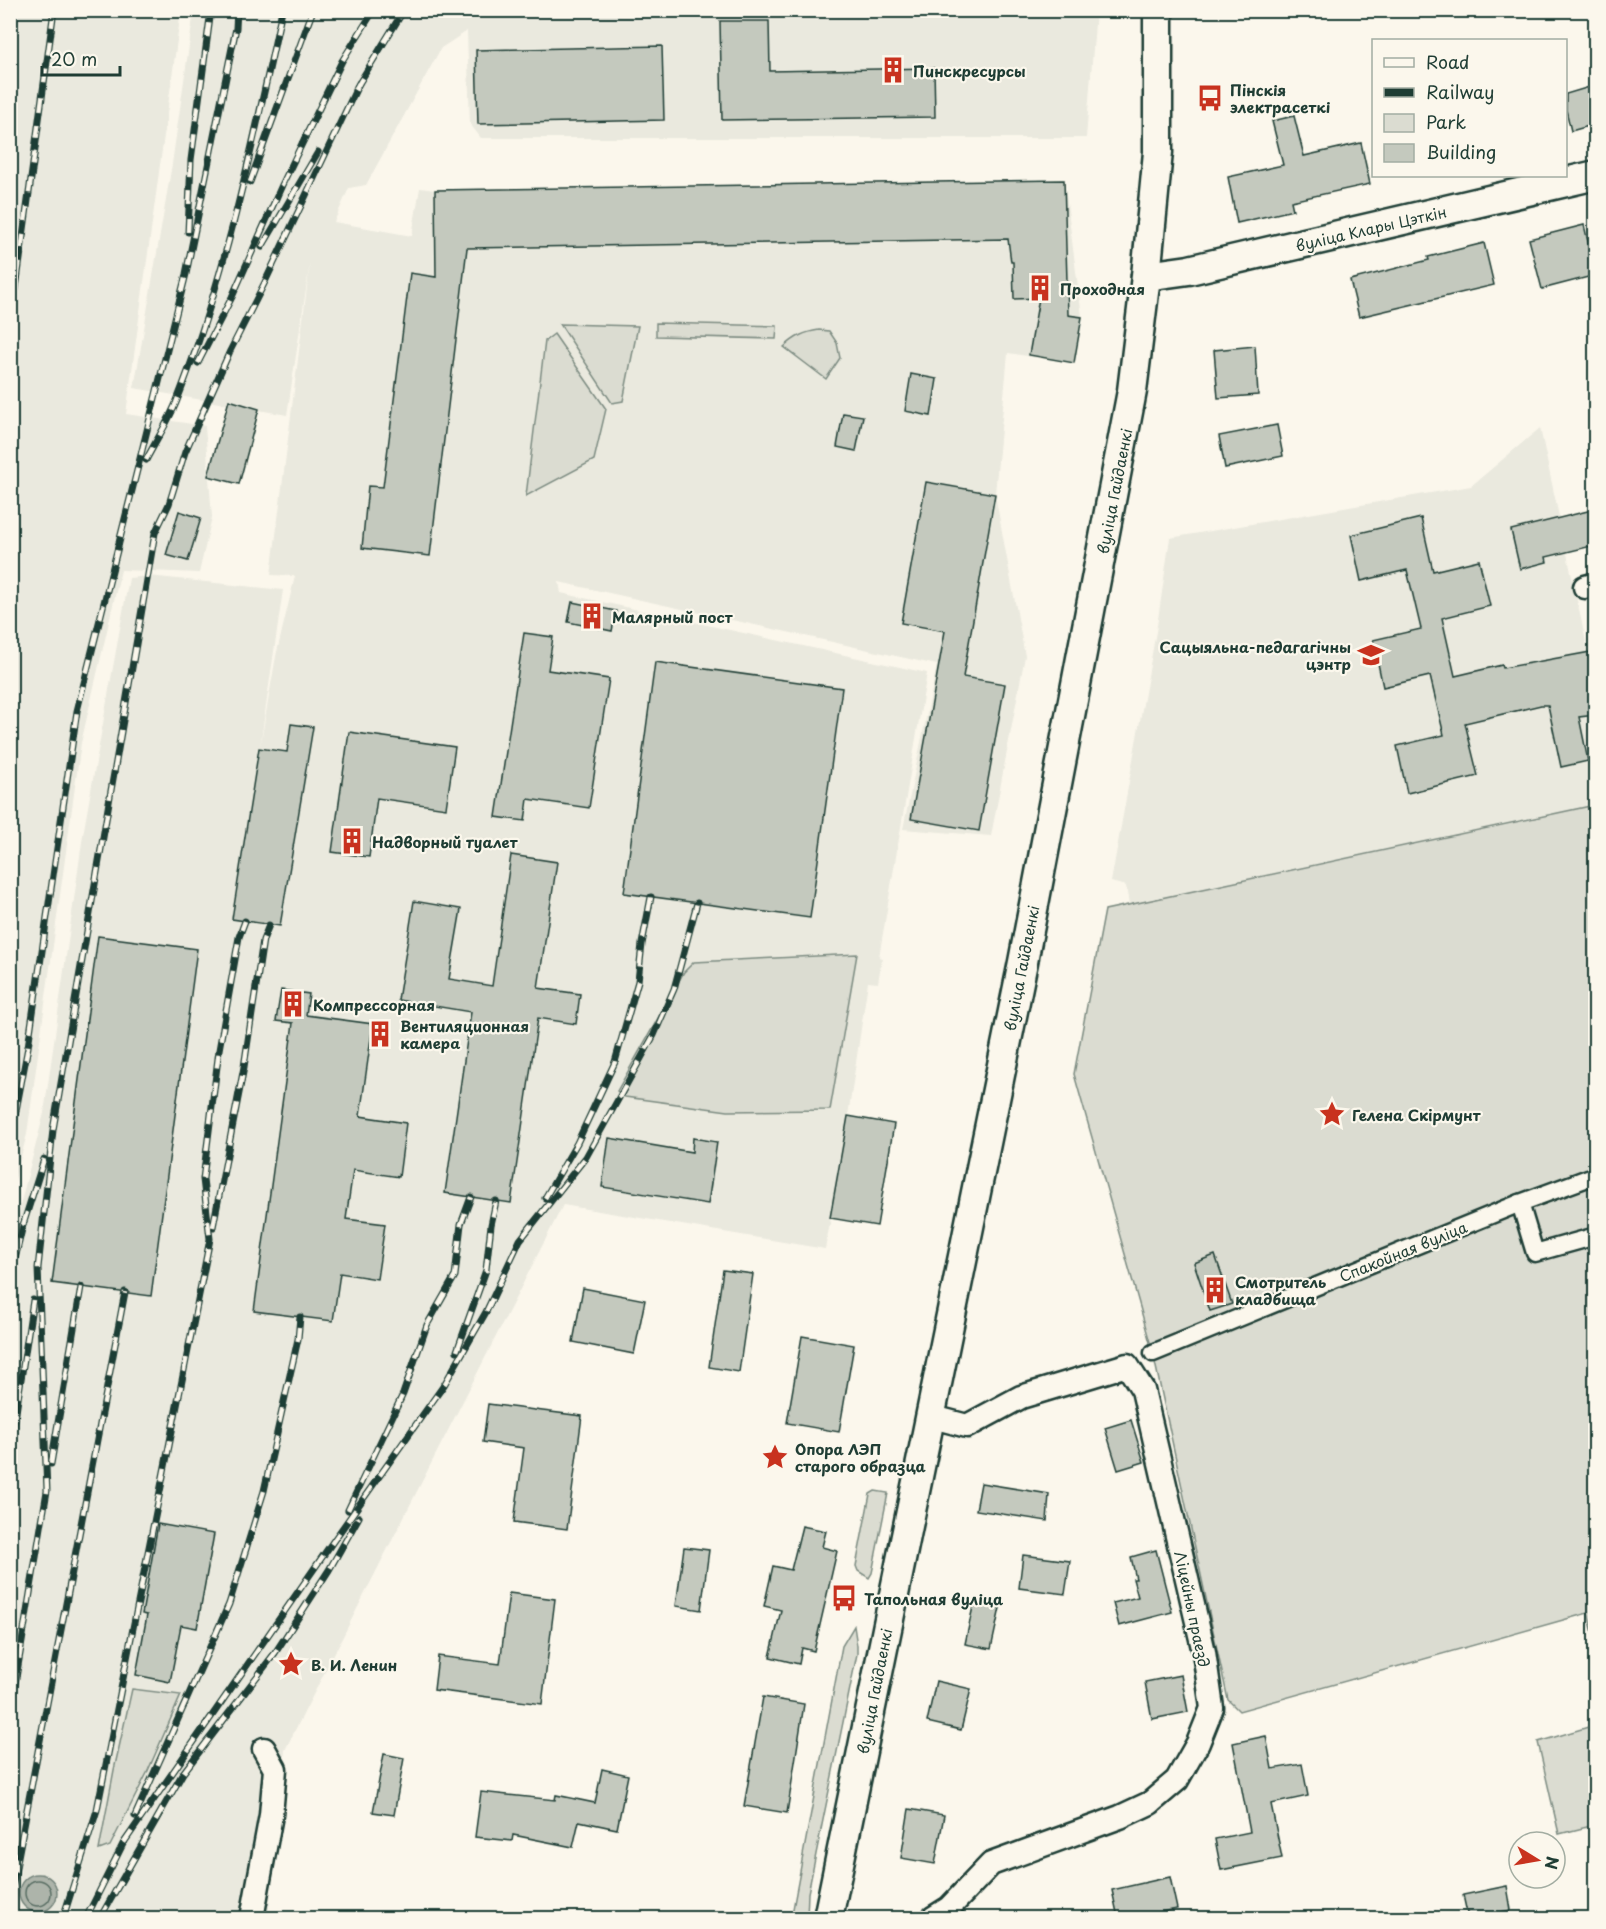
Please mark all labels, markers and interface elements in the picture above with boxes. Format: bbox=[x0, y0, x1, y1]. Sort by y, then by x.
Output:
scale bar bbox=[42, 39, 120, 77]
legend bbox=[1372, 39, 1567, 177]
text: 20 m bbox=[51, 45, 97, 72]
text: Road bbox=[1426, 48, 1470, 75]
building icon: Пинскресурсы bbox=[878, 55, 908, 85]
place label: Пинскресурсы bbox=[913, 59, 1026, 82]
place label: Пінскія электрасеткі bbox=[1230, 78, 1331, 118]
text: Railway bbox=[1426, 78, 1494, 105]
bus stop icon: Пінскія электрасеткі bbox=[1195, 83, 1225, 113]
text: Park bbox=[1426, 108, 1466, 135]
text: Building bbox=[1426, 138, 1496, 165]
street label: вуліца Клары Цэткін bbox=[1293, 199, 1449, 257]
building icon: Проходная bbox=[1025, 273, 1055, 303]
place label: Проходная bbox=[1060, 277, 1145, 300]
street label: вуліца Гайдаенкі bbox=[1091, 426, 1137, 556]
building icon: Малярный пост bbox=[577, 601, 607, 631]
place label: Малярный пост bbox=[612, 605, 734, 628]
place label: Сацыяльна-педагагічны цэнтр bbox=[1160, 635, 1351, 675]
school or university icon: Сацыяльна-педагагічны цэнтр bbox=[1356, 640, 1386, 670]
building icon: Надворный туалет bbox=[337, 826, 367, 856]
place label: Надворный туалет bbox=[372, 830, 519, 853]
street label: вуліца Гайдаенкі bbox=[998, 903, 1044, 1033]
building icon: Компрессорная bbox=[278, 989, 308, 1019]
place label: Компрессорная bbox=[313, 993, 435, 1016]
place label: Вентиляционная камера bbox=[400, 1014, 529, 1054]
building icon: Вентиляционная камера bbox=[365, 1019, 395, 1049]
place icon: Гелена Скірмунт bbox=[1317, 1099, 1347, 1129]
place label: Гелена Скірмунт bbox=[1352, 1103, 1482, 1126]
street label: Спакойная вуліца bbox=[1336, 1215, 1471, 1287]
place label: Смотритель кладбища bbox=[1235, 1270, 1326, 1310]
building icon: Смотритель кладбища bbox=[1200, 1275, 1230, 1305]
place label: Опора ЛЭП старого образца bbox=[795, 1437, 927, 1477]
place icon: Опора ЛЭП старого образца bbox=[760, 1442, 790, 1472]
street label: Ліцейны праезд bbox=[1169, 1549, 1217, 1669]
bus stop icon: Тапольная вуліца bbox=[829, 1583, 859, 1613]
place label: Тапольная вуліца bbox=[864, 1587, 1004, 1610]
street label: вуліца Гайдаенкі bbox=[851, 1626, 897, 1756]
place icon: В. И. Ленин bbox=[276, 1649, 306, 1679]
place label: В. И. Ленин bbox=[311, 1653, 397, 1676]
north arrow bbox=[1507, 1830, 1567, 1890]
text: N bbox=[1540, 1855, 1566, 1872]

